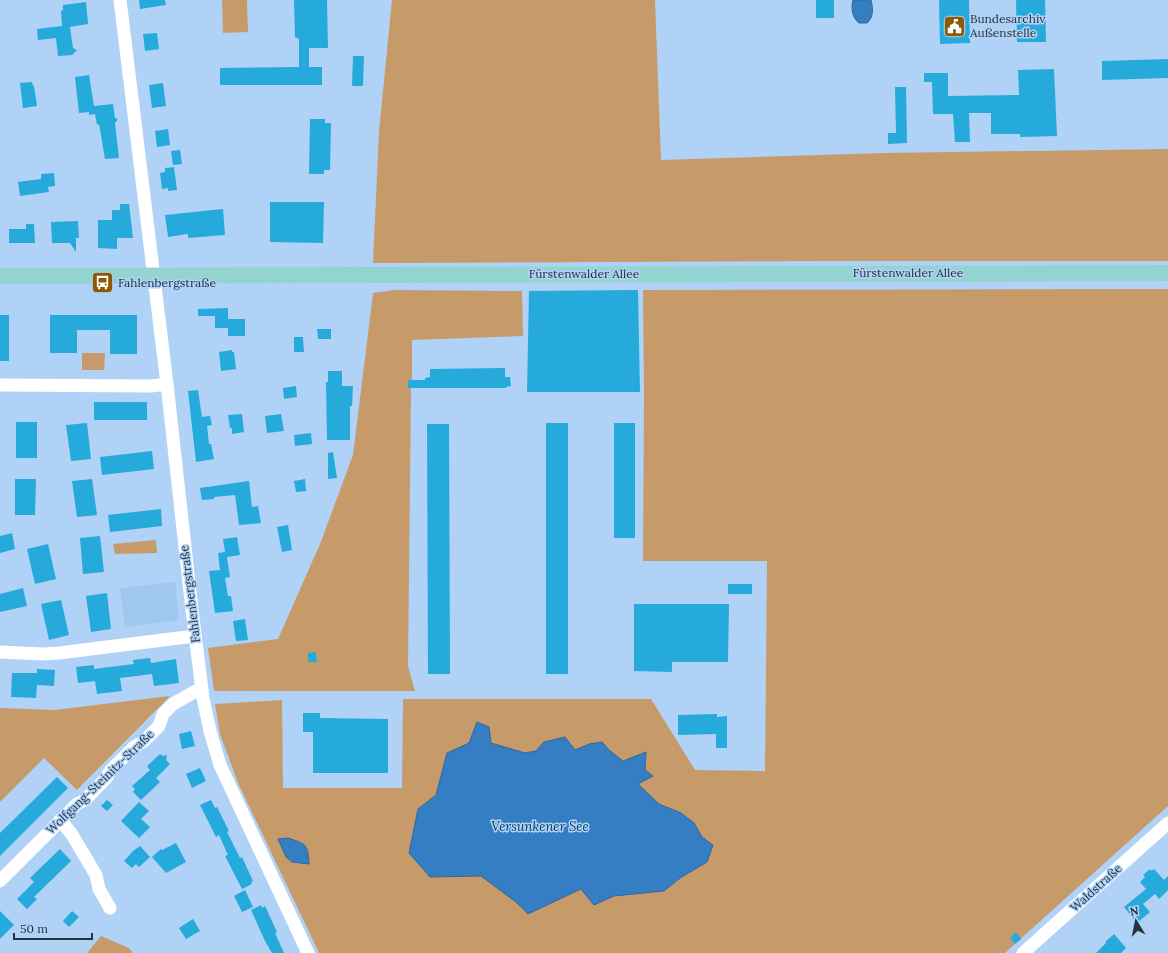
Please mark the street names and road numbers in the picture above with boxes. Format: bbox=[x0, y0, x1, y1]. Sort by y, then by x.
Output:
street label: Fürstenwalder Allee bbox=[853, 265, 964, 280]
street label: Fürstenwalder Allee bbox=[529, 266, 640, 281]
street label: Fahlenbergstraße bbox=[176, 544, 203, 644]
street label: Wolfgang-Steinitz-Straße bbox=[43, 726, 157, 837]
street label: Waldstraße bbox=[1067, 860, 1125, 915]

